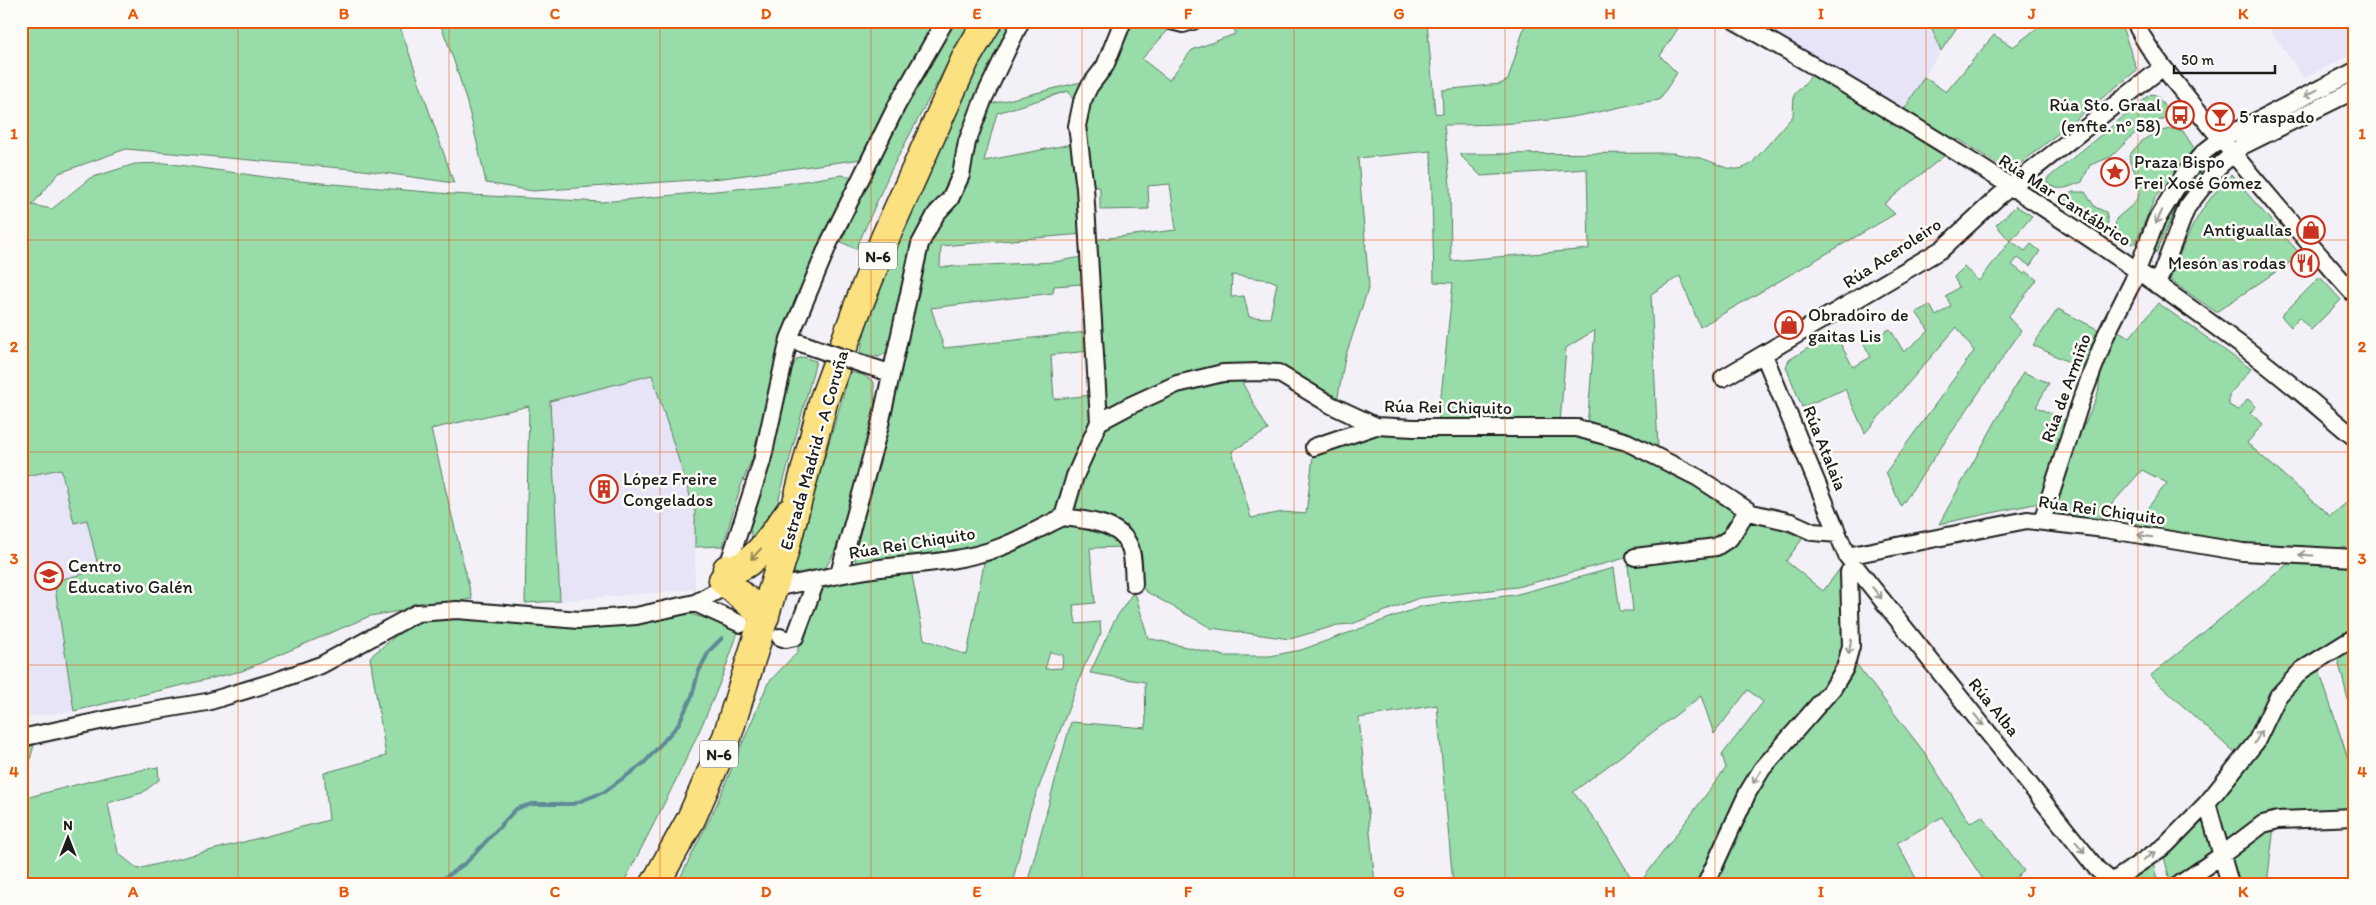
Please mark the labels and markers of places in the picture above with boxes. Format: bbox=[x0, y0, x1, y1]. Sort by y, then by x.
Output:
place label: Rúa Sto. Graal (enfte. nº 58) bbox=[2049, 94, 2161, 137]
bus stop icon: Rúa Sto. Graal (enfte. nº 58) bbox=[2165, 100, 2195, 130]
bar icon: 5 raspado bbox=[2205, 102, 2235, 132]
place label: 5 raspado bbox=[2239, 106, 2315, 128]
place label: Praza Bispo Frei Xosé Gómez bbox=[2134, 151, 2263, 194]
place icon: Praza Bispo Frei Xosé Gómez bbox=[2100, 157, 2130, 187]
shop icon: Antiguallas bbox=[2296, 215, 2326, 245]
place label: Antiguallas bbox=[2203, 219, 2292, 241]
restaurant icon: Mesón as rodas bbox=[2290, 248, 2320, 278]
place label: Mesón as rodas bbox=[2168, 252, 2286, 274]
place label: Obradoiro de gaitas Lis bbox=[1808, 304, 1909, 347]
shop icon: Obradoiro de gaitas Lis bbox=[1774, 310, 1804, 340]
place label: López Freire Congelados bbox=[623, 468, 717, 511]
building icon: López Freire Congelados bbox=[589, 474, 619, 504]
place label: Centro Educativo Galén bbox=[68, 555, 193, 598]
school or university icon: Centro Educativo Galén bbox=[34, 561, 64, 591]

